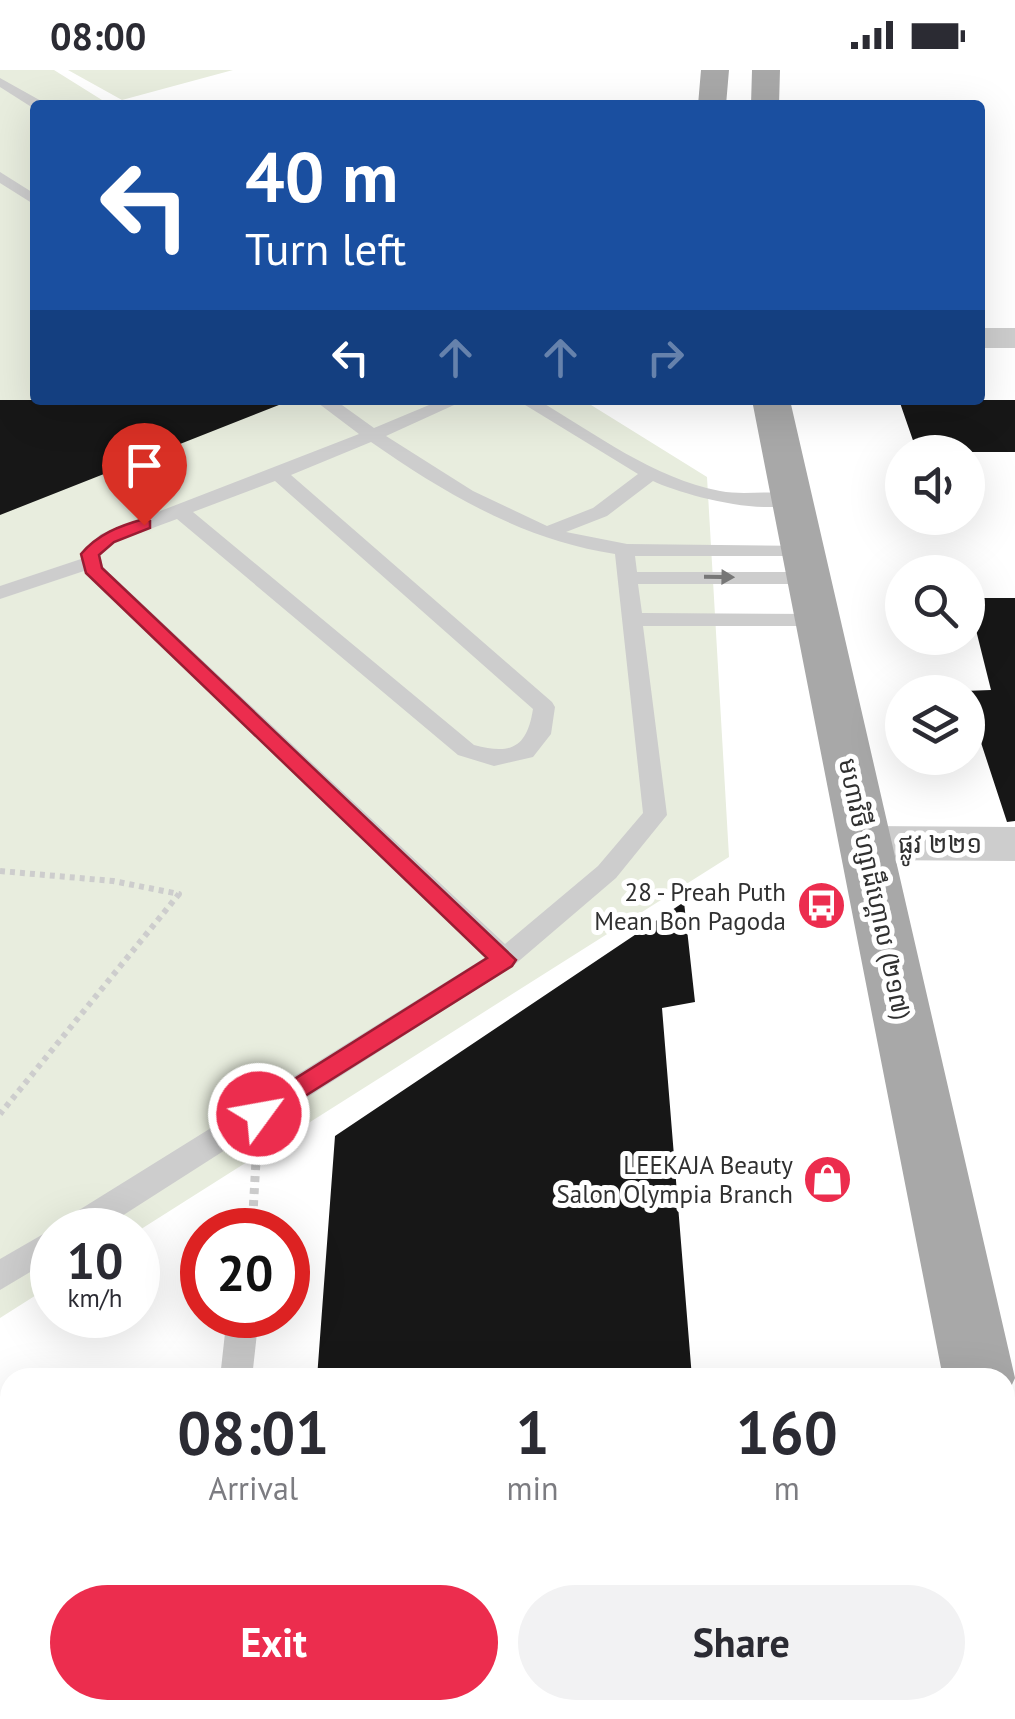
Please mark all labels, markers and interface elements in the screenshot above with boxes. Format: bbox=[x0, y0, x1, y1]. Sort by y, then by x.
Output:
text: 08:00 bbox=[50, 11, 146, 60]
text: 40 m bbox=[245, 131, 398, 221]
icon: left bbox=[80, 140, 210, 270]
text: Turn left bbox=[245, 219, 406, 277]
icon: left bbox=[323, 330, 378, 385]
icon: ahead bbox=[428, 330, 483, 385]
icon: ahead bbox=[533, 330, 588, 385]
icon: right bbox=[638, 330, 693, 385]
pin bbox=[102, 423, 187, 526]
map controls bbox=[885, 435, 985, 775]
button: sound bbox=[885, 435, 985, 535]
icon: arrive bbox=[117, 438, 172, 493]
button: search bbox=[885, 555, 985, 655]
one-way arrow bbox=[703, 569, 735, 585]
button: layers bbox=[885, 675, 985, 775]
street label: មហាវិថី ហ្សាដឹហ្គោល (២១៧) bbox=[831, 755, 919, 1023]
street label: ផ្លូវ ២២១ bbox=[898, 828, 982, 867]
place label: 28 - Preah Puth Mean Bon Pagoda bbox=[594, 876, 786, 937]
bus stop icon: 28 - Preah Puth Mean Bon Pagoda bbox=[795, 880, 847, 932]
position arrow bbox=[207, 1062, 311, 1166]
place label: LEEKAJA Beauty Salon Olympia Branch bbox=[556, 1149, 793, 1210]
shop icon: LEEKAJA Beauty Salon Olympia Branch bbox=[802, 1153, 854, 1205]
speed limit sign: 20 bbox=[180, 1208, 310, 1338]
text: 10 bbox=[67, 1228, 123, 1293]
text: km/h bbox=[68, 1282, 122, 1314]
text: 08:01 bbox=[177, 1393, 329, 1471]
text: 1 bbox=[516, 1393, 550, 1471]
text: 160 bbox=[736, 1393, 838, 1471]
text: Arrival bbox=[208, 1467, 298, 1509]
text: min bbox=[507, 1467, 559, 1509]
text: m bbox=[774, 1467, 800, 1509]
button: Exit bbox=[50, 1585, 498, 1700]
button: Share bbox=[518, 1585, 965, 1700]

